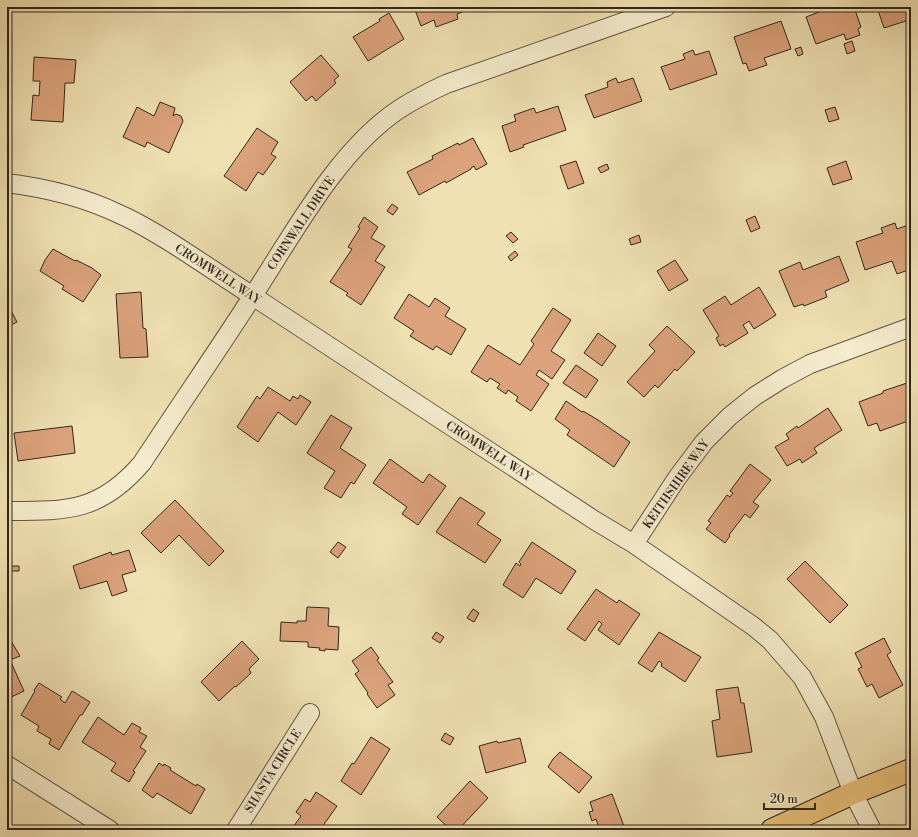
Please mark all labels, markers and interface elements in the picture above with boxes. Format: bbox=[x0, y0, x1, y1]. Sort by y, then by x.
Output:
street label: CORNWALL DRIVE bbox=[264, 173, 338, 273]
street label: CROMWELL WAY bbox=[172, 241, 265, 308]
street label: CROMWELL WAY bbox=[443, 418, 536, 485]
street label: KEITHSHIRE WAY bbox=[640, 436, 713, 532]
street label: SHASTA CIRCLE bbox=[242, 727, 305, 816]
scale bar bbox=[764, 785, 815, 811]
text: 20 m bbox=[770, 792, 798, 807]

